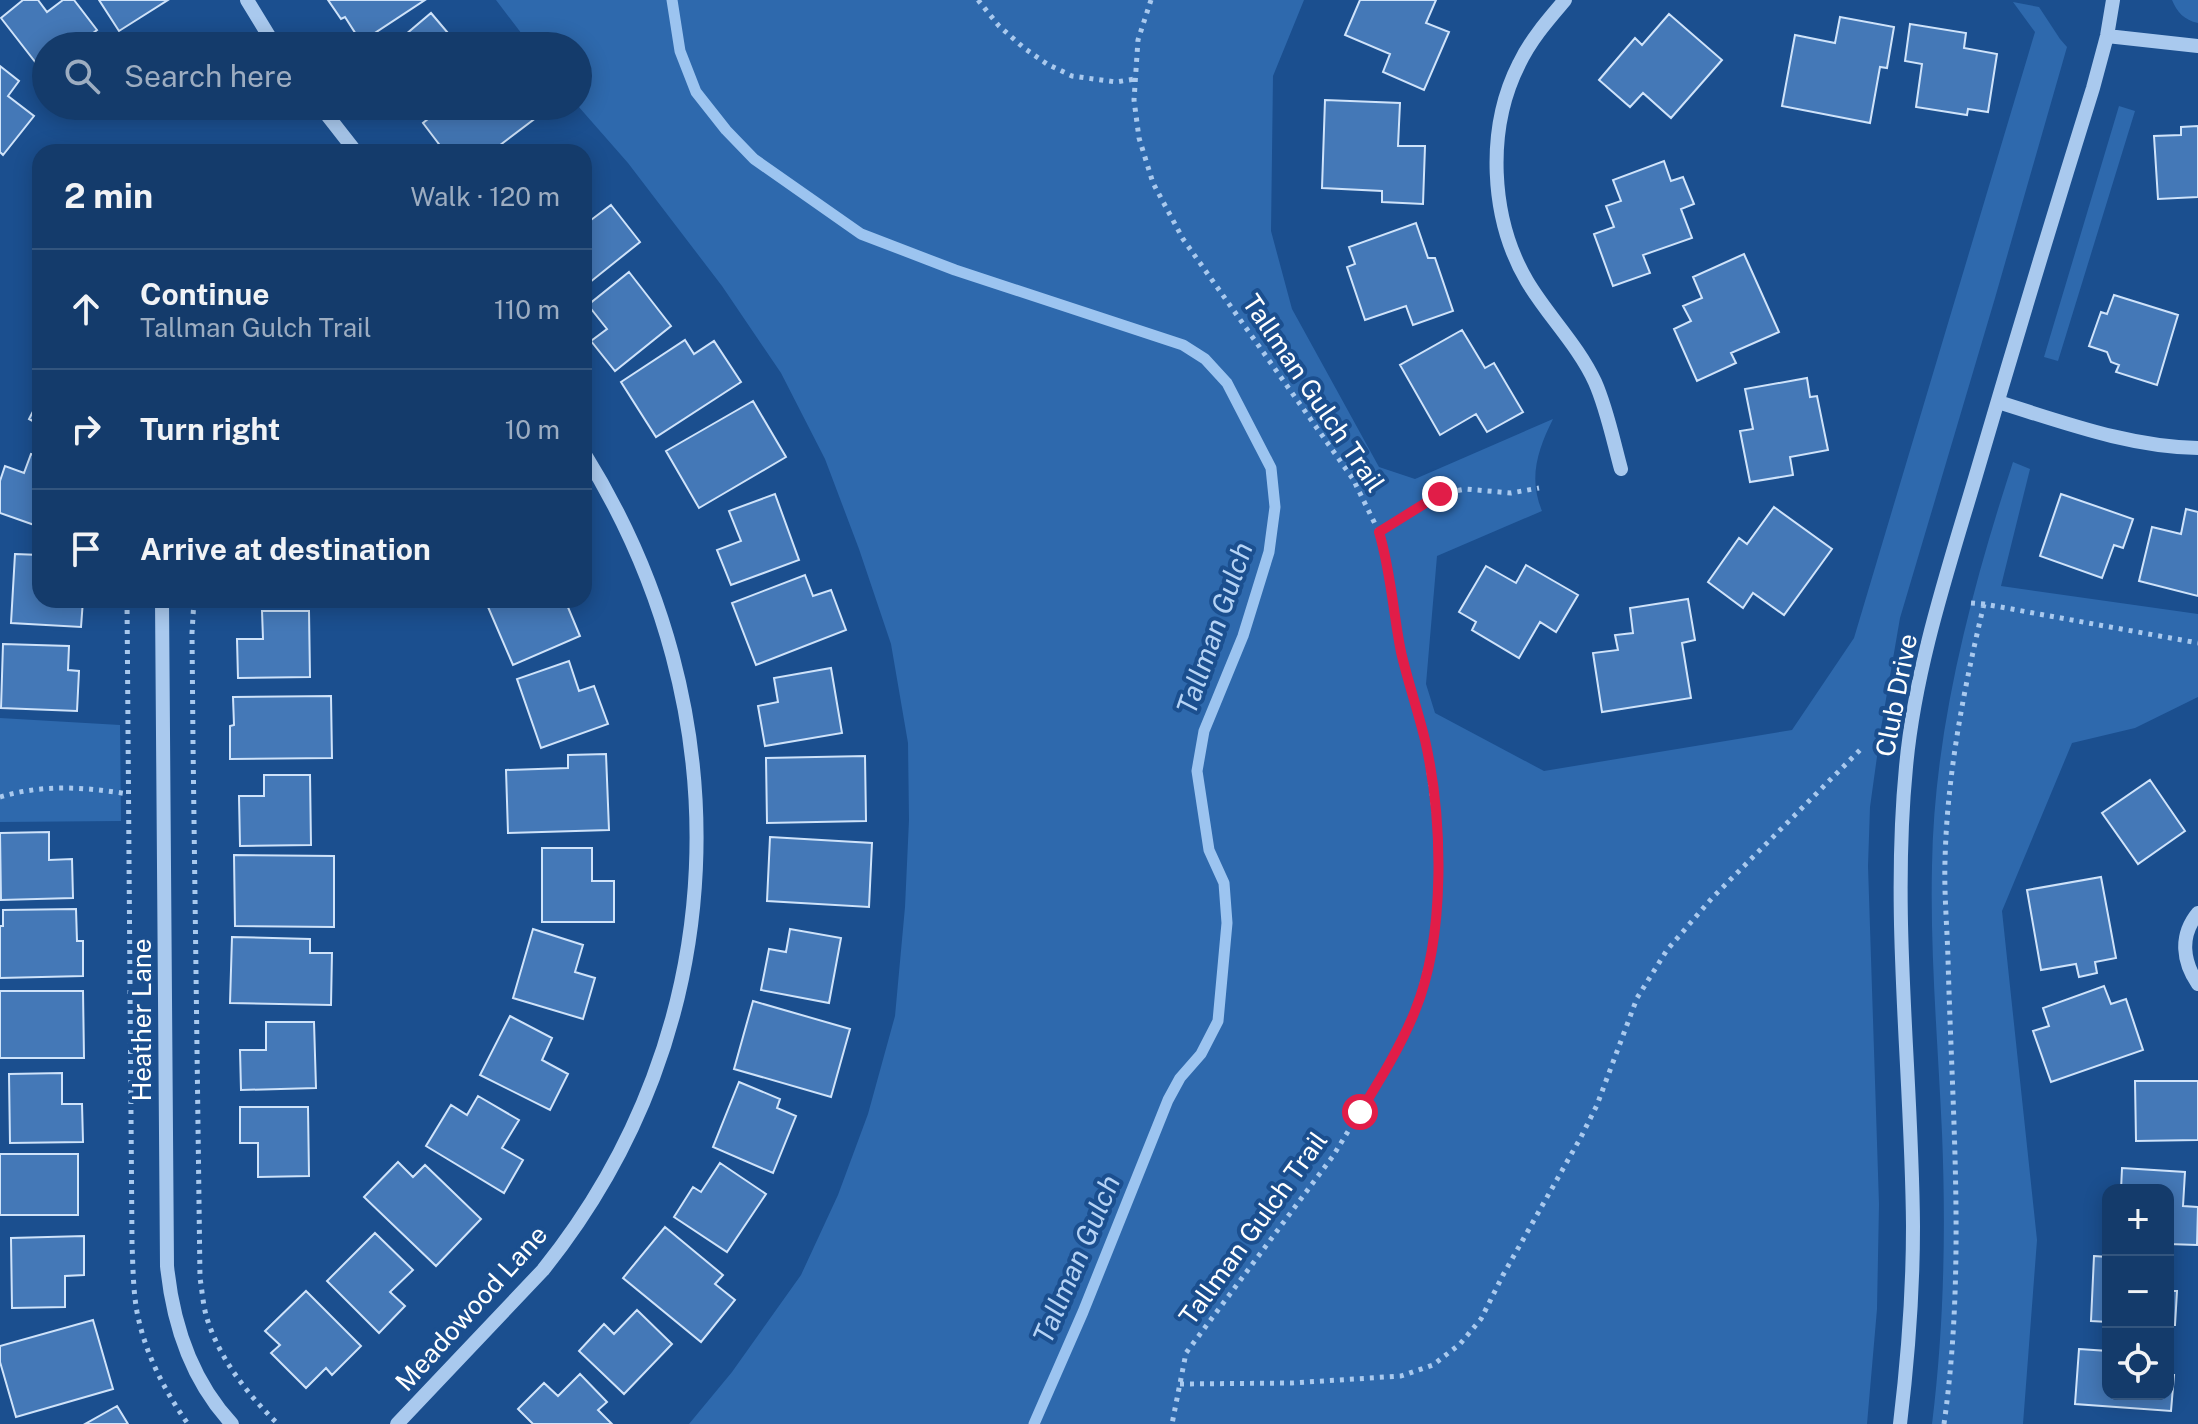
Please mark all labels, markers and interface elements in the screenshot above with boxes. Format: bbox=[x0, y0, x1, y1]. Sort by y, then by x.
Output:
search box bbox=[32, 32, 592, 120]
icon: search bbox=[60, 54, 104, 98]
text: Search here bbox=[124, 58, 292, 94]
text: 2 min bbox=[64, 176, 153, 216]
text: Walk · 120 m bbox=[410, 181, 560, 212]
text: Continue bbox=[140, 276, 270, 312]
icon: ahead bbox=[64, 287, 108, 331]
street label: Tallman Gulch Trail bbox=[1236, 288, 1392, 498]
text: 110 m bbox=[494, 294, 560, 325]
text: Tallman Gulch Trail bbox=[140, 312, 372, 343]
icon: right bbox=[64, 407, 108, 451]
text: Turn right bbox=[140, 411, 280, 447]
text: 10 m bbox=[505, 414, 560, 445]
route end bbox=[1422, 476, 1458, 512]
icon: arrive bbox=[64, 527, 108, 571]
text: Arrive at destination bbox=[140, 531, 431, 567]
water label: Tallman Gulch bbox=[1169, 538, 1259, 718]
street label: Club Drive bbox=[1869, 631, 1923, 759]
street label: Heather Lane bbox=[126, 938, 157, 1102]
route start bbox=[1342, 1094, 1378, 1130]
street label: Tallman Gulch Trail bbox=[1172, 1125, 1334, 1331]
water label: Tallman Gulch bbox=[1026, 1170, 1126, 1348]
map controls bbox=[2102, 1184, 2174, 1400]
button: + bbox=[2102, 1184, 2174, 1256]
street label: Meadowood Lane bbox=[389, 1219, 553, 1397]
button: − bbox=[2102, 1256, 2174, 1328]
button: locate bbox=[2102, 1328, 2174, 1400]

